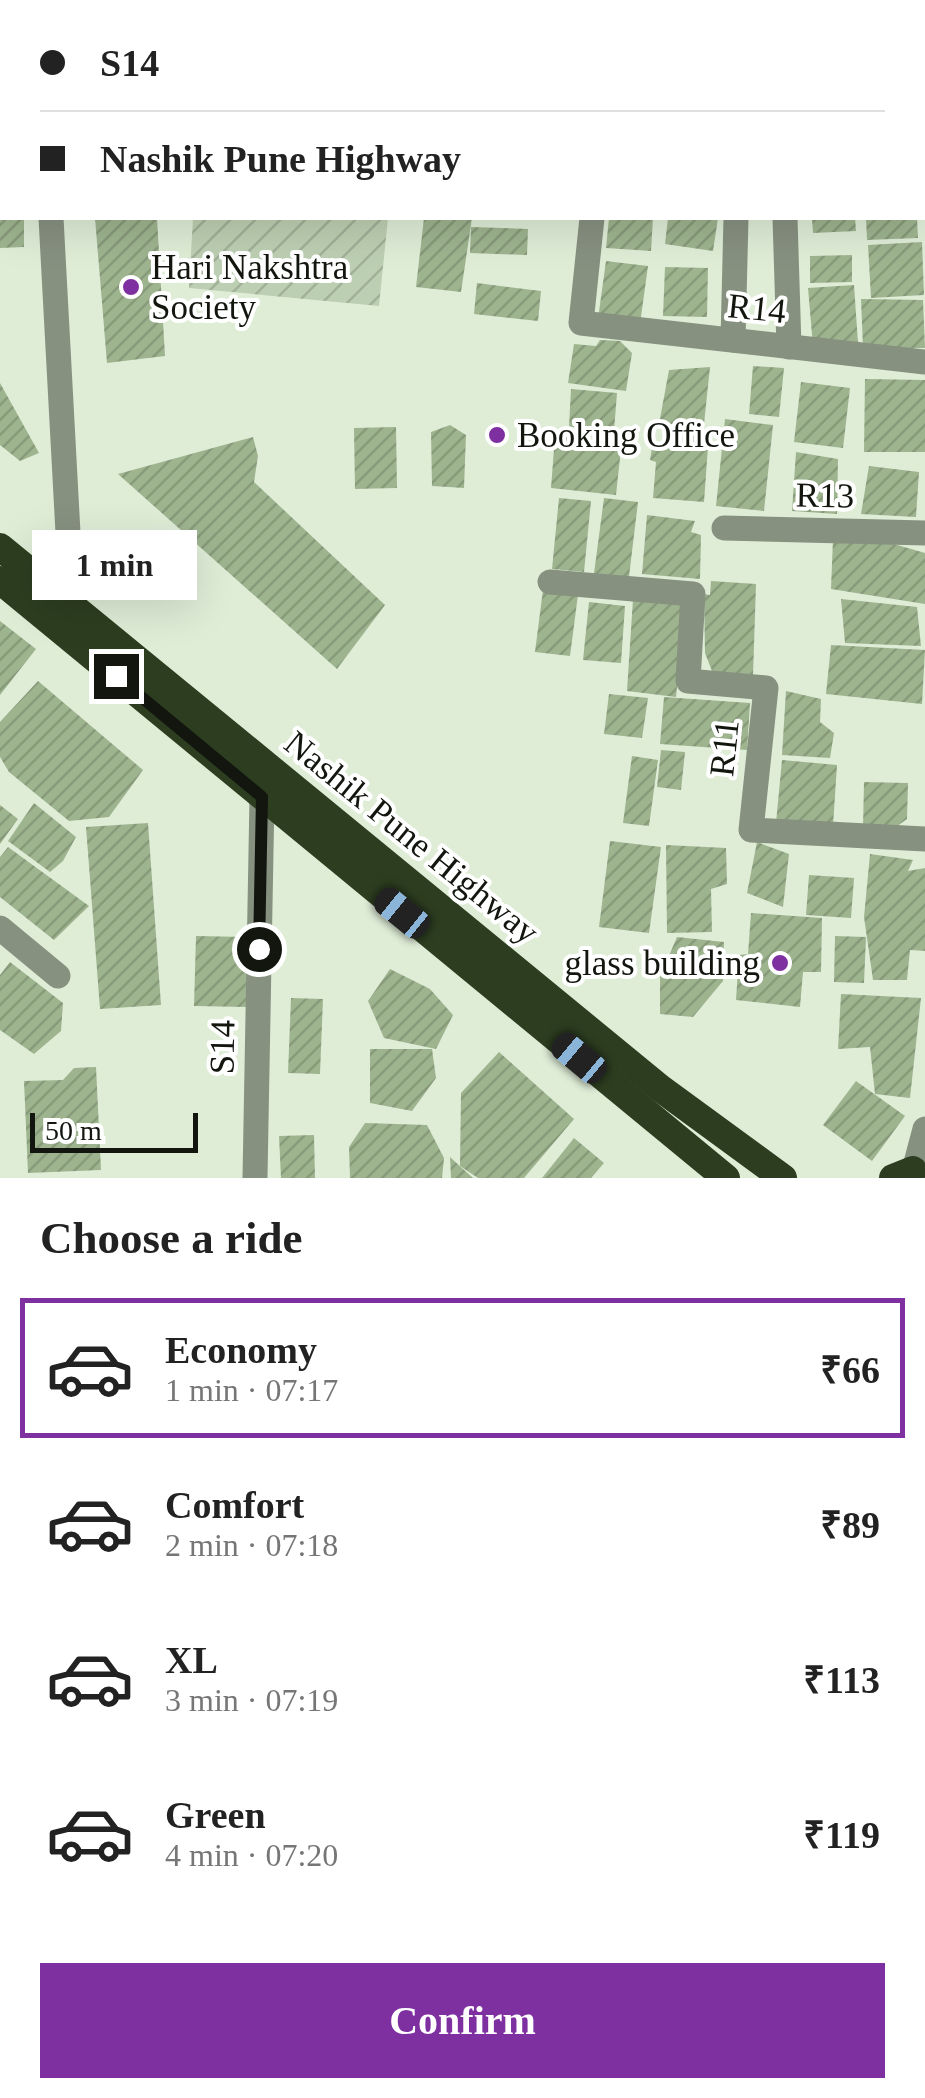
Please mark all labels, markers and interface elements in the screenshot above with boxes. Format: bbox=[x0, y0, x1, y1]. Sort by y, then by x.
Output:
text: S14 bbox=[100, 42, 159, 84]
text: Nashik Pune Highway bbox=[100, 138, 461, 180]
place label: Hari Nakshtra Society bbox=[151, 248, 349, 327]
marker: Hari Nakshtra Society bbox=[120, 276, 142, 298]
street label: R14 bbox=[726, 286, 788, 331]
place label: Booking Office bbox=[517, 416, 735, 455]
marker: Booking Office bbox=[486, 424, 508, 446]
street label: R13 bbox=[795, 475, 855, 516]
callout: 1 min bbox=[34, 531, 198, 601]
text: 1 min bbox=[76, 547, 153, 583]
route end bbox=[94, 654, 139, 699]
street label: R11 bbox=[702, 718, 747, 778]
street label: Nashik Pune Highway bbox=[277, 723, 547, 952]
car bbox=[369, 882, 435, 944]
route start bbox=[237, 927, 282, 972]
place label: glass building bbox=[565, 944, 760, 983]
marker: glass building bbox=[769, 952, 791, 974]
street label: S14 bbox=[203, 1019, 242, 1075]
car bbox=[546, 1027, 612, 1089]
scale bar bbox=[30, 1108, 198, 1152]
text: 50 m bbox=[45, 1115, 102, 1146]
text: Choose a ride bbox=[40, 1213, 303, 1263]
icon: car bbox=[45, 1323, 135, 1413]
text: Economy bbox=[165, 1329, 317, 1371]
text: ₹66 bbox=[820, 1349, 880, 1391]
text: 1 min · 07:17 bbox=[165, 1372, 338, 1408]
icon: car bbox=[45, 1478, 135, 1568]
text: Comfort bbox=[165, 1484, 304, 1526]
text: ₹89 bbox=[820, 1504, 880, 1546]
text: 2 min · 07:18 bbox=[165, 1527, 338, 1563]
icon: car bbox=[45, 1633, 135, 1723]
text: XL bbox=[165, 1639, 218, 1681]
text: ₹113 bbox=[803, 1659, 880, 1701]
text: 3 min · 07:19 bbox=[165, 1682, 338, 1718]
icon: car bbox=[45, 1788, 135, 1878]
text: Green bbox=[165, 1794, 266, 1836]
text: ₹119 bbox=[803, 1814, 880, 1856]
text: 4 min · 07:20 bbox=[165, 1837, 338, 1873]
button: Confirm bbox=[40, 1963, 885, 2078]

